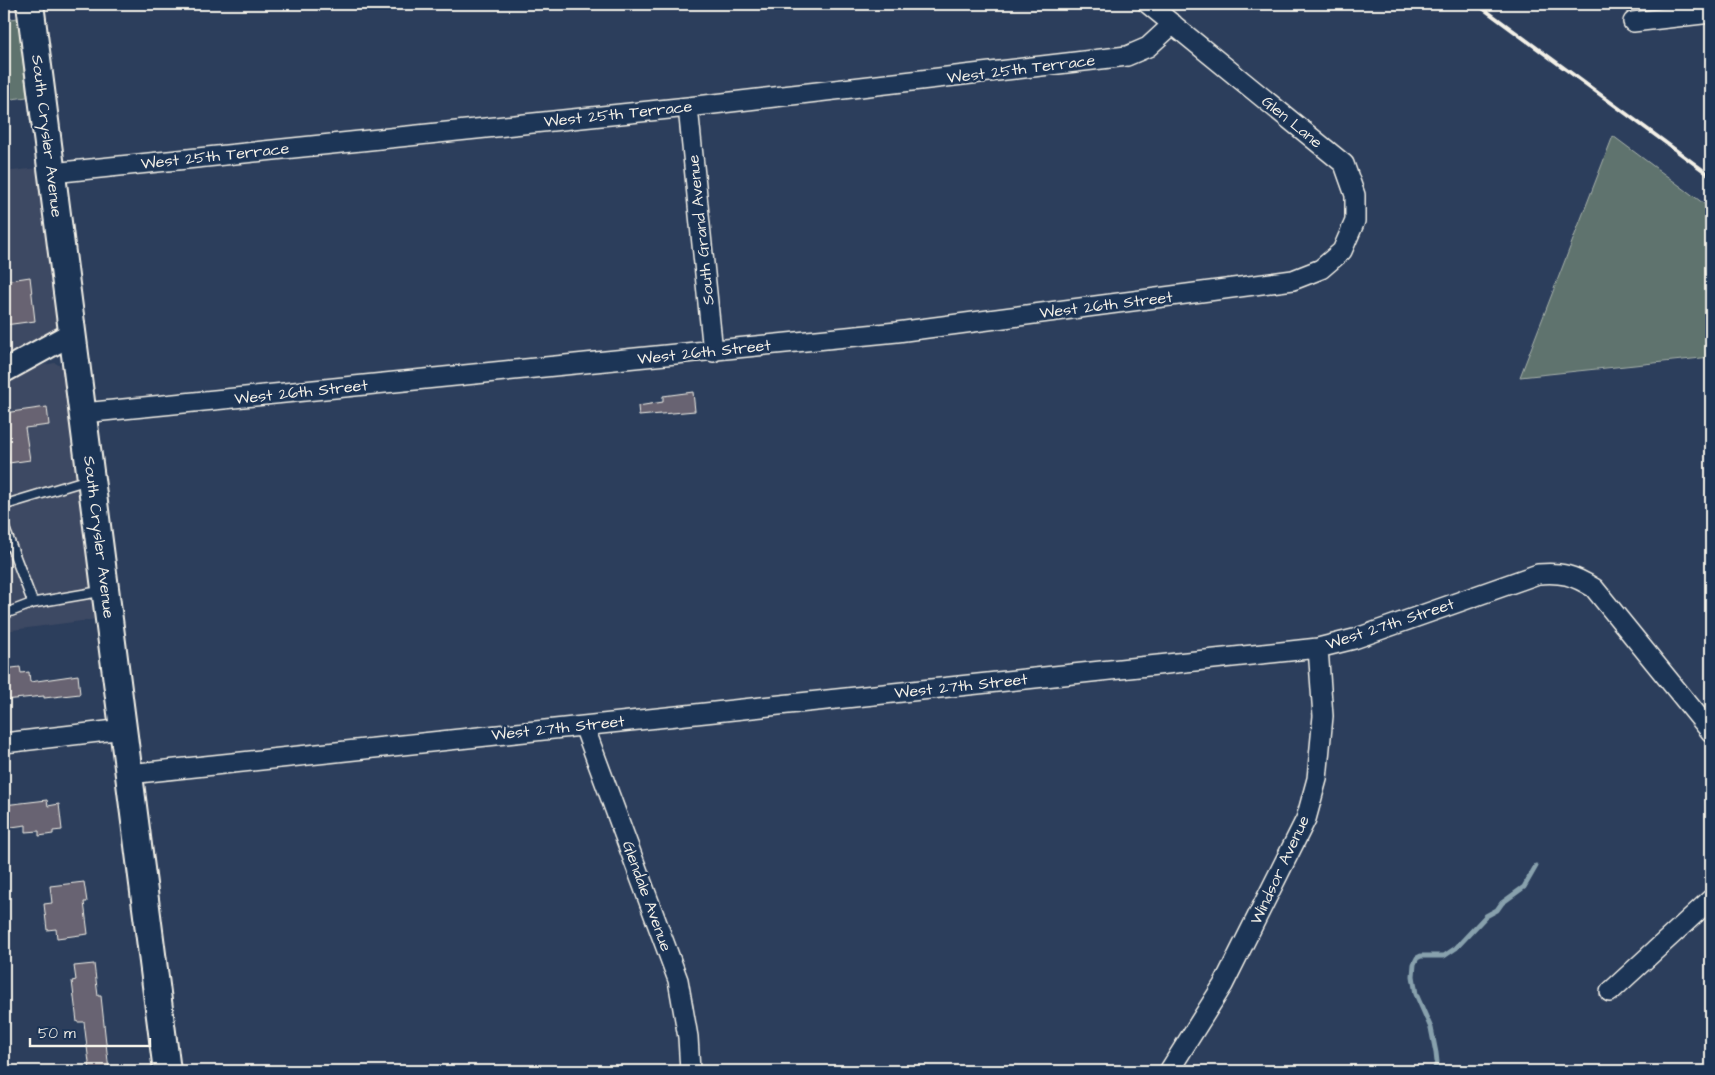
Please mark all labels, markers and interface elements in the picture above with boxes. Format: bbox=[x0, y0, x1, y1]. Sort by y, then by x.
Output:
street label: West 25th Terrace bbox=[946, 49, 1097, 89]
street label: South Crysler Avenue bbox=[25, 53, 68, 219]
street label: Glen Lane bbox=[1257, 91, 1327, 154]
street label: West 25th Terrace bbox=[543, 95, 694, 133]
street label: West 25th Terrace bbox=[140, 137, 291, 175]
street label: South Grand Avenue bbox=[682, 153, 720, 306]
street label: West 26th Street bbox=[1038, 286, 1174, 324]
street label: West 26th Street bbox=[636, 334, 772, 370]
street label: West 26th Street bbox=[233, 374, 369, 410]
street label: South Crysler Avenue bbox=[77, 454, 120, 620]
street label: West 27th Street bbox=[1323, 593, 1458, 655]
street label: West 27th Street bbox=[893, 668, 1029, 704]
street label: West 27th Street bbox=[490, 710, 626, 746]
street label: Windsor Avenue bbox=[1245, 812, 1315, 928]
street label: Glendale Avenue bbox=[617, 838, 677, 955]
scale bar bbox=[30, 1015, 150, 1047]
text: 50 m bbox=[38, 1023, 76, 1044]

